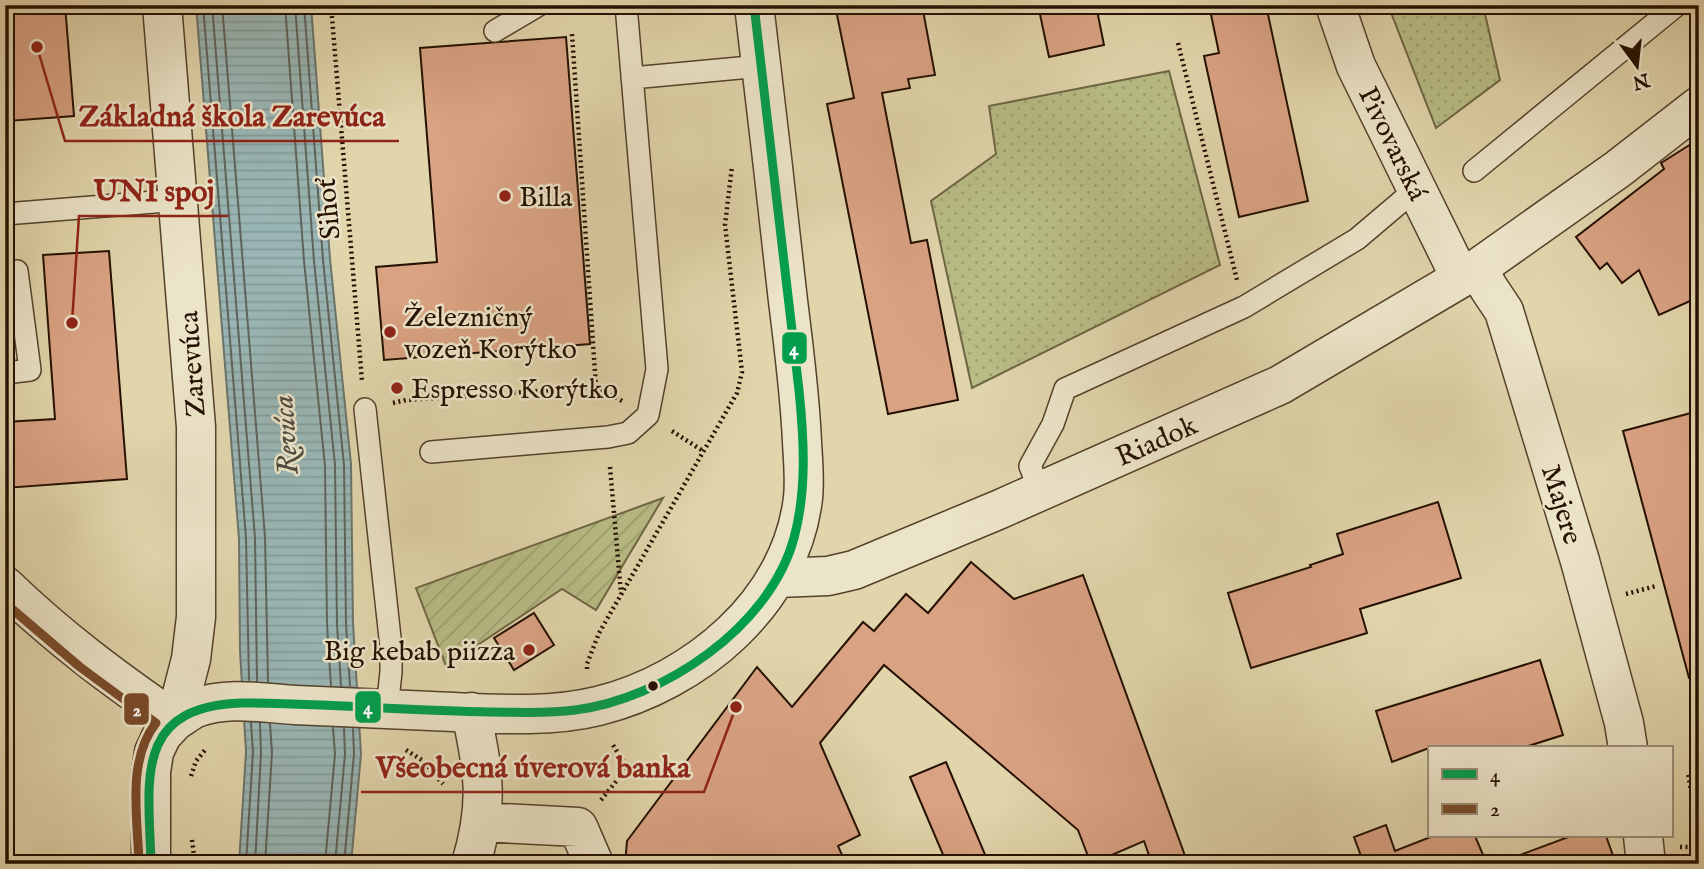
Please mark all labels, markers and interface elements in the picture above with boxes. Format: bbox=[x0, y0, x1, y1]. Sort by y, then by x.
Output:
north arrow bbox=[1602, 32, 1672, 102]
text: N bbox=[1629, 67, 1653, 94]
street label: Pivovarská bbox=[1349, 82, 1435, 207]
callout: Základná škola Zarevúca bbox=[65, 90, 399, 141]
text: Základná škola Zarevúca bbox=[79, 99, 386, 137]
callout: UNI spoj bbox=[79, 165, 228, 216]
text: UNI spoj bbox=[94, 174, 214, 212]
street label: Sihoť bbox=[309, 175, 350, 241]
place label: Billa bbox=[519, 181, 573, 216]
marker: Billa bbox=[497, 188, 513, 204]
place label: Železničný vozeň Korýtko bbox=[404, 301, 577, 368]
street label: Zarevúca bbox=[172, 309, 215, 418]
marker: Železničný vozeň Korýtko bbox=[382, 324, 398, 340]
line badge: 4 bbox=[781, 331, 808, 365]
text: 4 bbox=[789, 338, 799, 362]
place label: Espresso Korýtko bbox=[411, 373, 618, 408]
marker: Espresso Korýtko bbox=[389, 380, 405, 396]
water label: Revúca bbox=[265, 394, 309, 476]
street label: Riadok bbox=[1111, 408, 1204, 476]
street label: Majere bbox=[1532, 461, 1589, 549]
place label: Big kebab piizza bbox=[324, 635, 516, 670]
marker: Big kebab piizza bbox=[521, 642, 537, 658]
unlabelled marker bbox=[646, 679, 660, 693]
line badge: 4 bbox=[354, 690, 382, 724]
line badge: 2 bbox=[123, 692, 150, 726]
text: 4 bbox=[363, 697, 373, 721]
text: 2 bbox=[133, 699, 142, 723]
callout: Všeobecná úverová banka bbox=[361, 741, 704, 792]
legend bbox=[1428, 746, 1672, 838]
text: Všeobecná úverová banka bbox=[375, 750, 691, 788]
text: 4 bbox=[1490, 763, 1501, 790]
text: 2 bbox=[1490, 797, 1500, 824]

